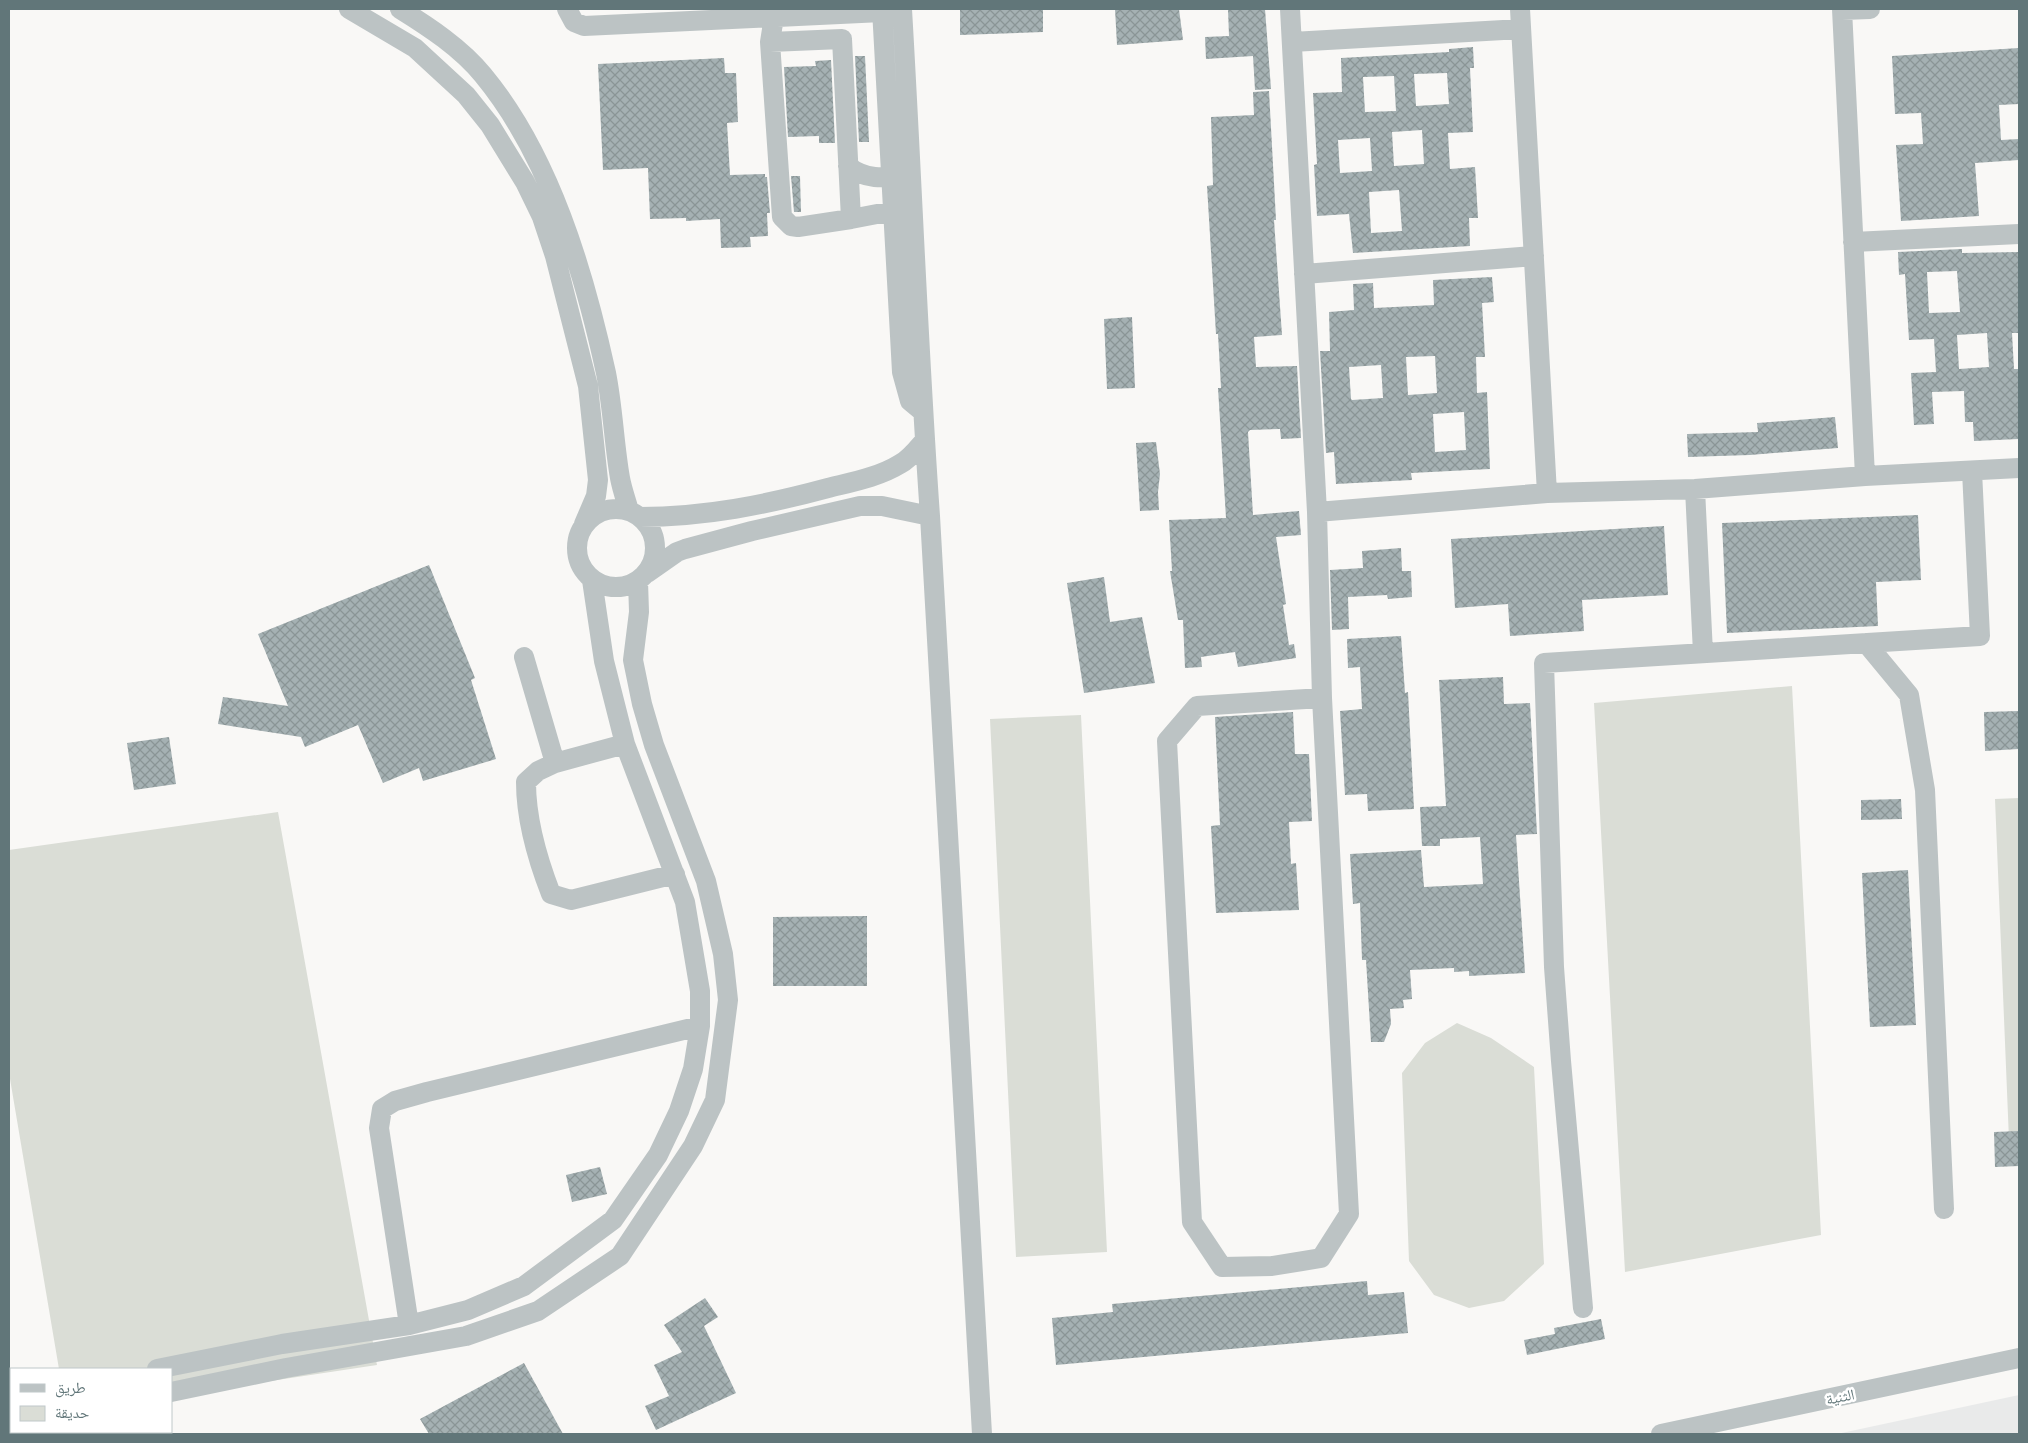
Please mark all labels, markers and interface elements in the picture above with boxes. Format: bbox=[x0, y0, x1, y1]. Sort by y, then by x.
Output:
legend bbox=[10, 1368, 172, 1433]
text: طريق bbox=[55, 1378, 86, 1398]
street label: الثنية bbox=[1824, 1384, 1856, 1408]
text: حديقة bbox=[55, 1403, 90, 1421]

